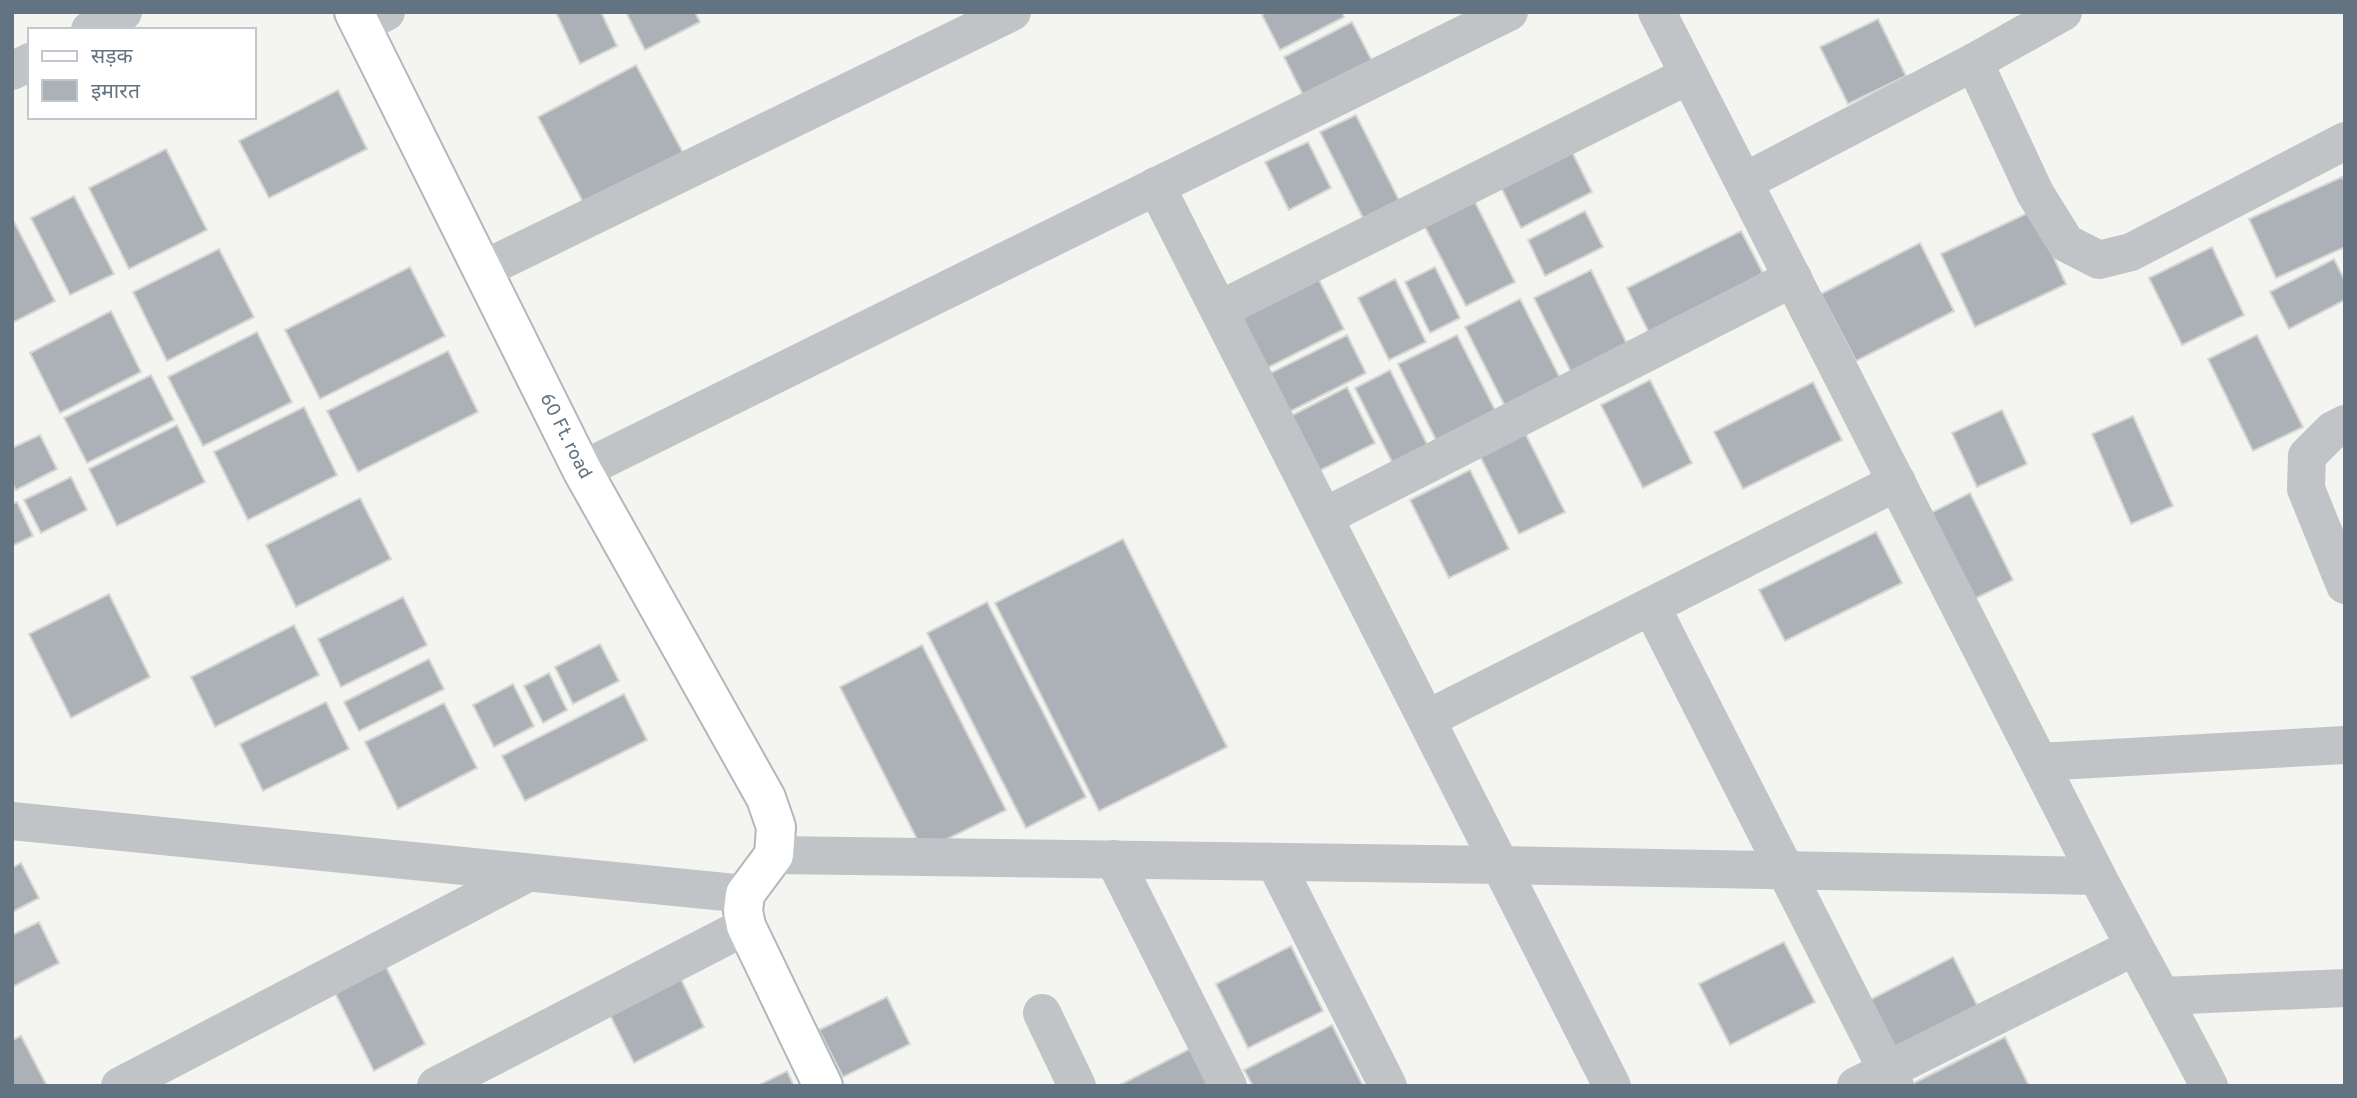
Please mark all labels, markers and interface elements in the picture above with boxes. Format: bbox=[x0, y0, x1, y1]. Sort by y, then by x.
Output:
legend bbox=[28, 28, 256, 119]
text: सड़क bbox=[91, 44, 133, 71]
text: इमारत bbox=[91, 79, 141, 106]
street label: 60 Ft. road bbox=[534, 389, 597, 484]

